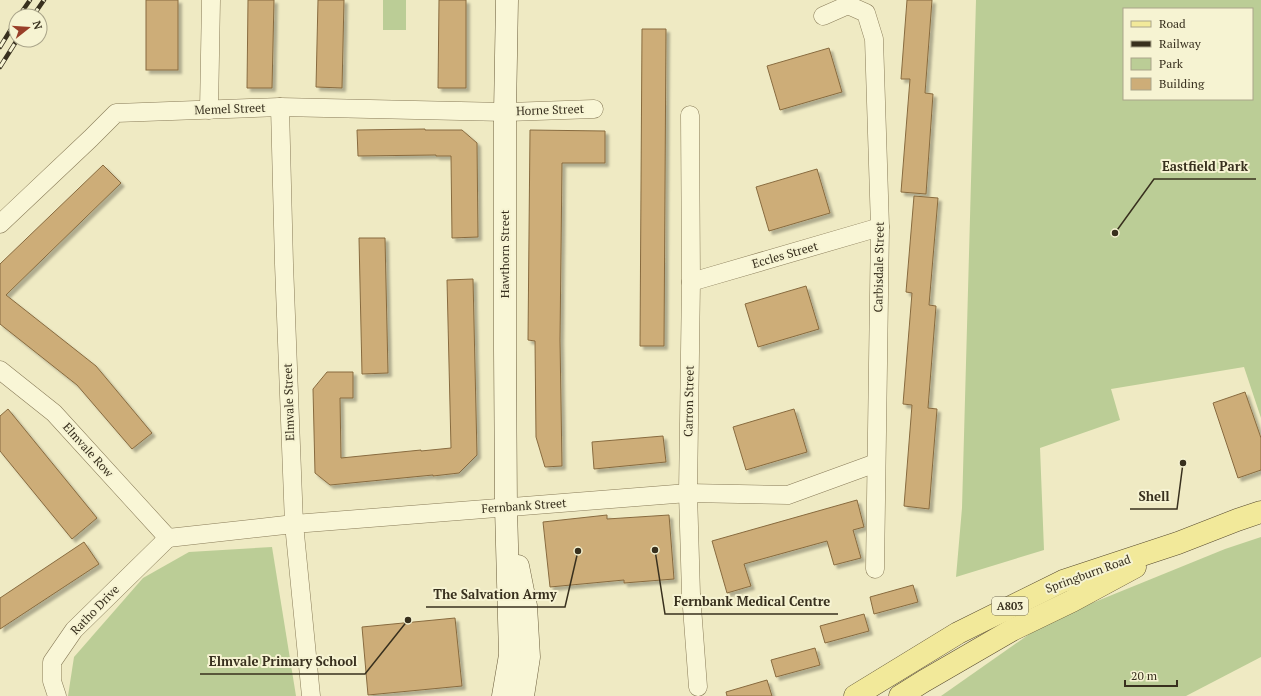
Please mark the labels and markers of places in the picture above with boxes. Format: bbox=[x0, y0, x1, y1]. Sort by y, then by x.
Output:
callout: Eastfield Park bbox=[1154, 154, 1256, 179]
callout: Shell bbox=[1130, 484, 1177, 509]
callout: The Salvation Army bbox=[426, 582, 565, 607]
callout: Fernbank Medical Centre bbox=[665, 589, 838, 614]
callout: Elmvale Primary School bbox=[200, 649, 365, 674]

